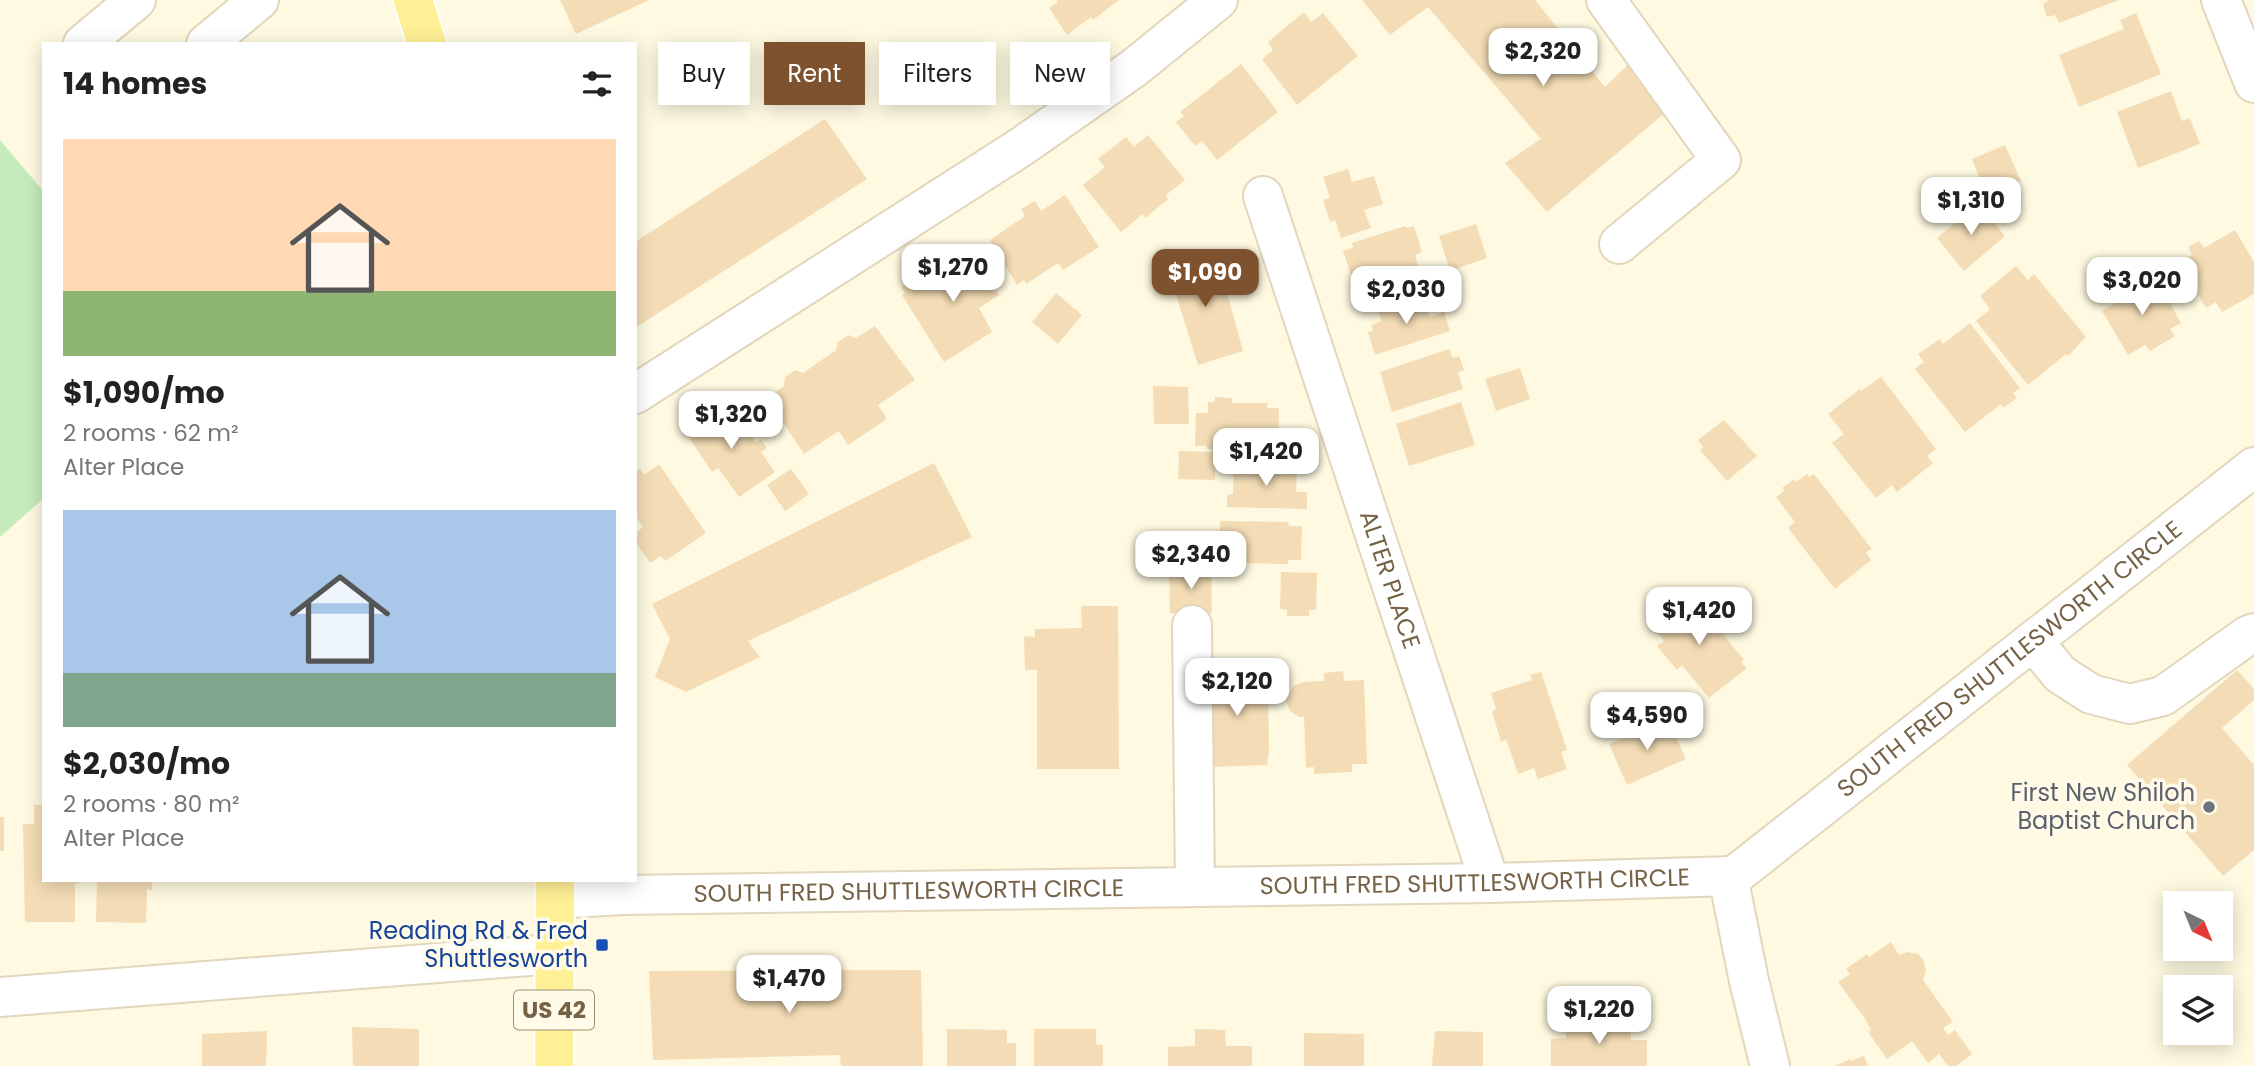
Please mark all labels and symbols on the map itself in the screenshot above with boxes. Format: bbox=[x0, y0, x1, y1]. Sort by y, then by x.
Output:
pin: $2,320 bbox=[1486, 28, 1600, 88]
pin: $1,310 bbox=[1914, 177, 2028, 237]
pin: $1,270 bbox=[896, 244, 1010, 304]
pin: $1,090 bbox=[1148, 250, 1262, 309]
pin: $3,020 bbox=[2085, 258, 2199, 317]
pin: $2,030 bbox=[1349, 266, 1463, 326]
pin: $1,320 bbox=[674, 392, 788, 451]
pin: $1,420 bbox=[1209, 428, 1323, 488]
street label: ALTER PLACE bbox=[1352, 506, 1429, 653]
street label: SOUTH FRED SHUTTLESWORTH CIRCLE bbox=[1830, 513, 2189, 805]
pin: $2,340 bbox=[1134, 532, 1248, 591]
pin: $1,420 bbox=[1642, 588, 1756, 647]
pin: $2,120 bbox=[1180, 658, 1294, 718]
pin: $4,590 bbox=[1590, 692, 1704, 752]
place label: First New Shiloh Baptist Church bbox=[2011, 776, 2195, 837]
marker: First New Shiloh Baptist Church bbox=[2201, 799, 2217, 815]
street label: SOUTH FRED SHUTTLESWORTH CIRCLE bbox=[1259, 860, 1690, 902]
street label: SOUTH FRED SHUTTLESWORTH CIRCLE bbox=[693, 871, 1124, 910]
north arrow bbox=[2163, 891, 2233, 961]
place label: Reading Rd & Fred Shuttlesworth bbox=[369, 914, 588, 975]
marker: Reading Rd & Fred Shuttlesworth bbox=[594, 937, 610, 953]
pin: $1,470 bbox=[732, 956, 846, 1015]
pin: $1,220 bbox=[1542, 986, 1656, 1046]
road number: US 42 bbox=[514, 990, 594, 1030]

